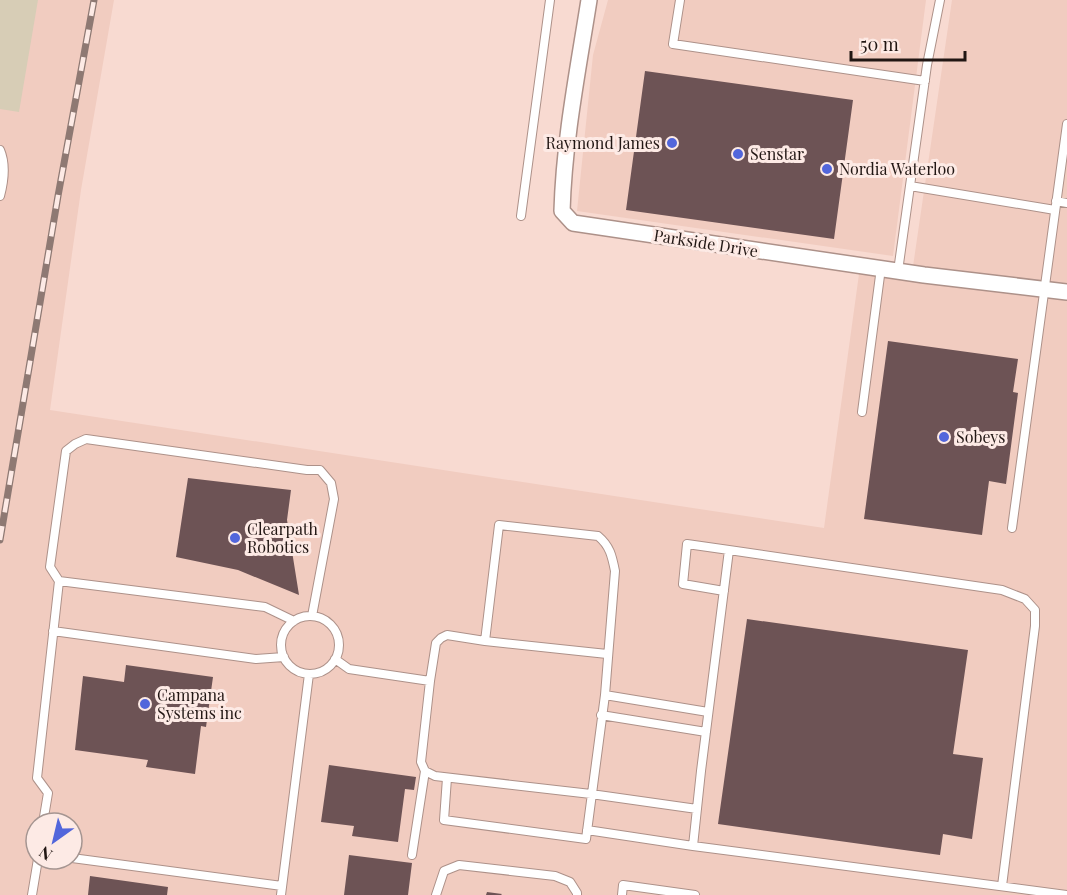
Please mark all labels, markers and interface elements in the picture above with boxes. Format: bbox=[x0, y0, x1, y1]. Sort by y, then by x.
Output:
scale bar bbox=[851, 24, 965, 62]
text: 50 m bbox=[860, 32, 899, 56]
place label: Raymond James bbox=[546, 132, 660, 153]
marker: Raymond James bbox=[665, 136, 679, 150]
place label: Senstar bbox=[750, 143, 804, 164]
marker: Senstar bbox=[731, 147, 745, 161]
place label: Nordia Waterloo bbox=[839, 158, 955, 179]
marker: Nordia Waterloo bbox=[820, 162, 834, 176]
street label: Parkside Drive bbox=[652, 224, 760, 261]
place label: Sobeys bbox=[956, 426, 1005, 447]
marker: Sobeys bbox=[937, 430, 951, 444]
place label: Clearpath Robotics bbox=[247, 518, 319, 557]
marker: Clearpath Robotics bbox=[228, 531, 242, 545]
place label: Campana Systems inc bbox=[157, 684, 242, 723]
marker: Campana Systems inc bbox=[138, 697, 152, 711]
north arrow bbox=[24, 811, 84, 871]
text: N bbox=[34, 842, 56, 866]

